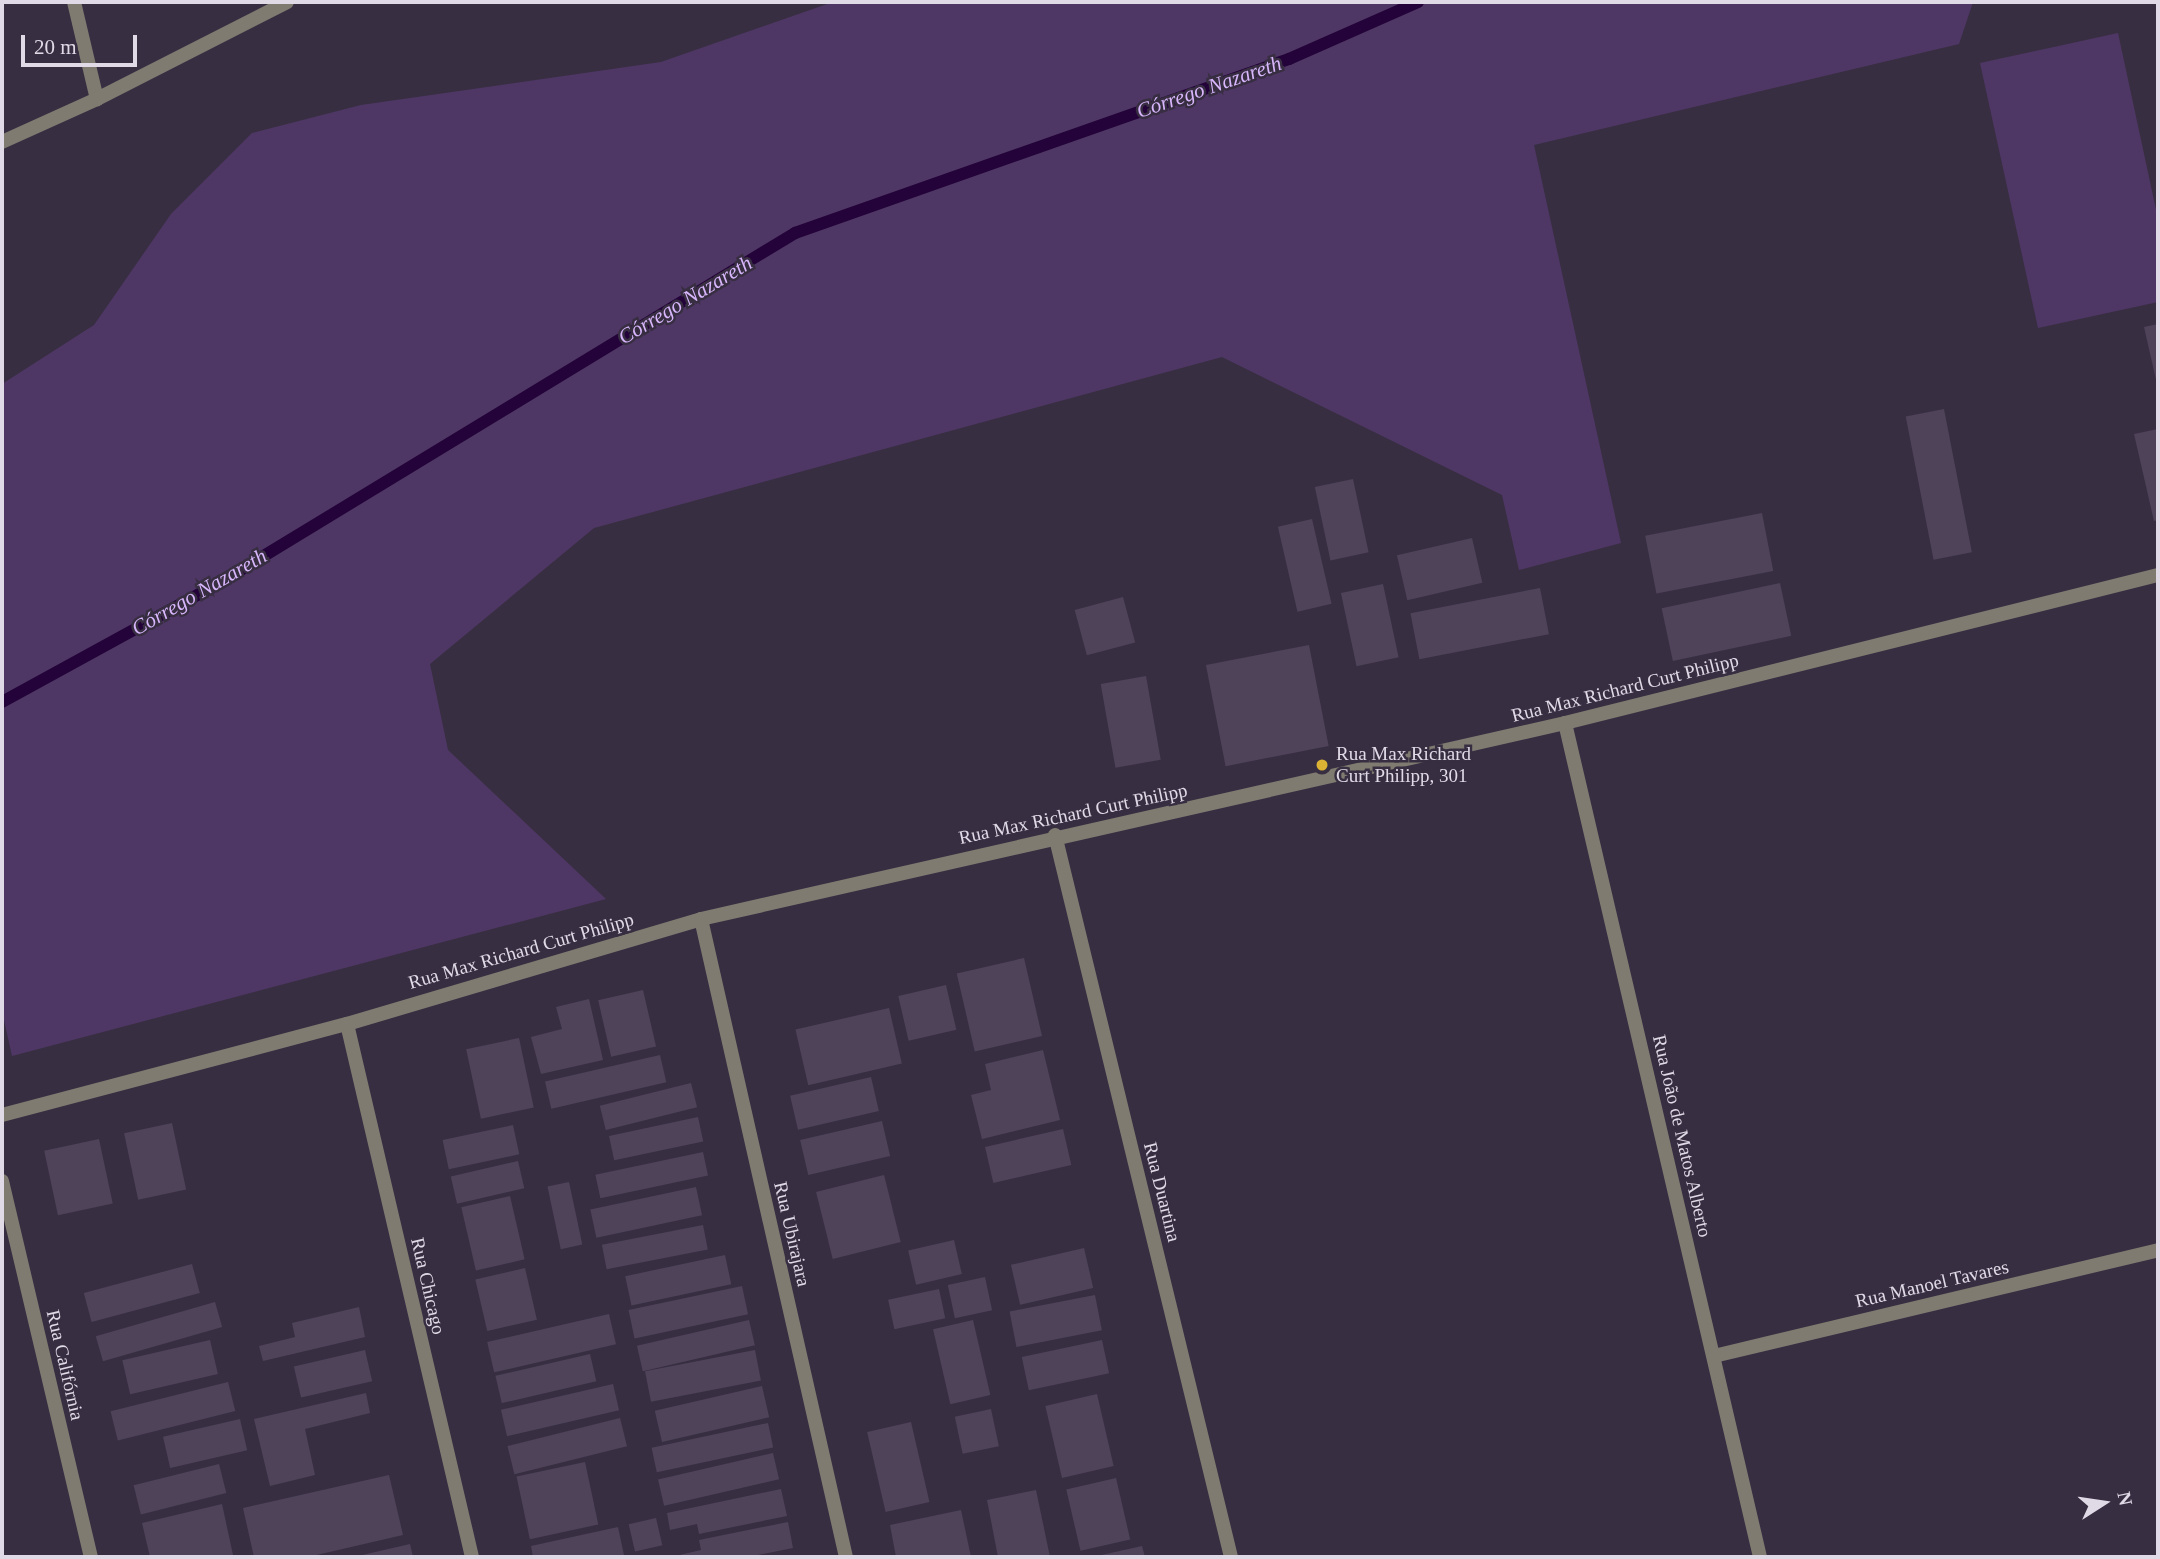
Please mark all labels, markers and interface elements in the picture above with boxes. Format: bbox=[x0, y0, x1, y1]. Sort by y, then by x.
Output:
scale bar bbox=[24, 21, 140, 65]
text: 20 m bbox=[34, 35, 77, 59]
water label: Córrego Nazareth bbox=[1133, 50, 1285, 124]
water label: Córrego Nazareth bbox=[613, 250, 757, 350]
water label: Córrego Nazareth bbox=[127, 543, 271, 641]
street label: Rua Max Richard Curt Philipp bbox=[1509, 649, 1741, 727]
place label: Rua Max Richard Curt Philipp, 301 bbox=[1336, 743, 1471, 787]
marker: Rua Max Richard Curt Philipp, 301 bbox=[1314, 757, 1330, 773]
street label: Rua Max Richard Curt Philipp bbox=[957, 779, 1189, 849]
street label: Rua Max Richard Curt Philipp bbox=[406, 908, 636, 994]
street label: Rua João de Matos Alberto bbox=[1648, 1032, 1716, 1240]
street label: Rua Duartina bbox=[1139, 1140, 1185, 1244]
street label: Rua Ubirajara bbox=[769, 1179, 815, 1289]
street label: Rua Chicago bbox=[406, 1235, 450, 1337]
street label: Rua Manoel Tavares bbox=[1853, 1255, 2011, 1313]
street label: Rua Califórnia bbox=[41, 1308, 89, 1422]
north arrow bbox=[2069, 1468, 2139, 1538]
text: N bbox=[2113, 1490, 2137, 1507]

